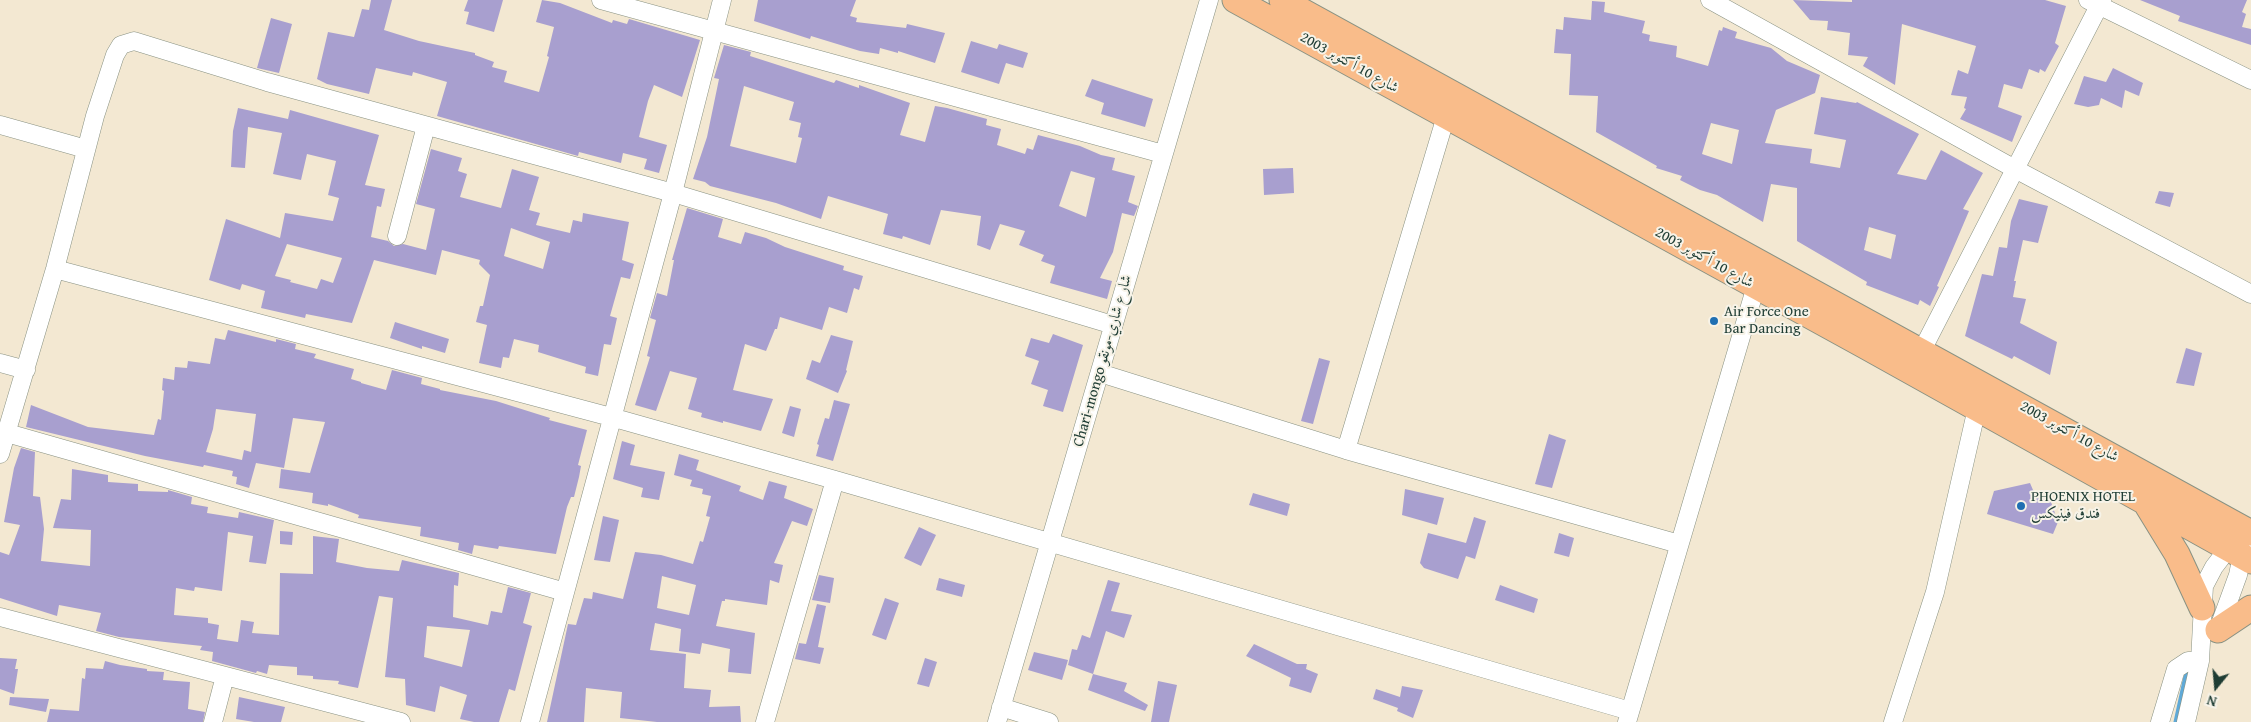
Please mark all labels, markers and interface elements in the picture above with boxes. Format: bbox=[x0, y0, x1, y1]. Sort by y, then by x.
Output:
street label: شارع 10 أكتوبر 2003 bbox=[1297, 28, 1401, 98]
street label: شارع 10 أكتوبر 2003 bbox=[1652, 223, 1756, 293]
street label: Chari-mongo شار ع شاري-مونقو bbox=[1070, 273, 1136, 449]
place label: Air Force One Bar Dancing bbox=[1724, 303, 1809, 338]
marker: Air Force One Bar Dancing bbox=[1708, 315, 1720, 327]
street label: شارع 10 أكتوبر 2003 bbox=[2017, 397, 2121, 467]
place label: PHOENIX HOTEL فندق فينيكس bbox=[2031, 488, 2135, 523]
marker: PHOENIX HOTEL فندق فينيكس bbox=[2015, 500, 2027, 512]
north arrow bbox=[2191, 662, 2241, 712]
text: N bbox=[2204, 690, 2219, 712]

